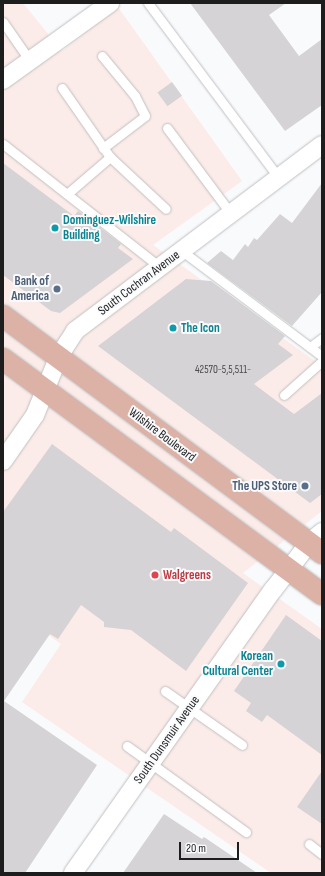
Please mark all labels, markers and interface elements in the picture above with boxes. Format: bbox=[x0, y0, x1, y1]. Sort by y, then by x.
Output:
place label: Dominguez-Wilshire Building bbox=[63, 213, 156, 244]
marker: Dominguez-Wilshire Building bbox=[50, 223, 60, 233]
street label: South Cochran Avenue bbox=[95, 247, 183, 319]
place label: Bank of America bbox=[11, 274, 49, 305]
marker: Bank of America bbox=[52, 284, 62, 294]
place label: The Icon bbox=[181, 320, 220, 336]
marker: The Icon bbox=[168, 323, 178, 333]
house number: 42570-5,5,511- bbox=[195, 363, 251, 377]
street label: Wilshire Boulevard bbox=[125, 405, 199, 465]
place label: The UPS Store bbox=[232, 478, 297, 494]
marker: The UPS Store bbox=[300, 481, 310, 491]
place label: Walgreens bbox=[163, 567, 211, 583]
marker: Walgreens bbox=[150, 570, 160, 580]
place label: Korean Cultural Center bbox=[202, 649, 273, 680]
marker: Korean Cultural Center bbox=[276, 659, 286, 669]
street label: South Dunsmuir Avenue bbox=[131, 693, 203, 787]
scale bar bbox=[181, 834, 241, 860]
text: 20 m bbox=[186, 841, 206, 856]

